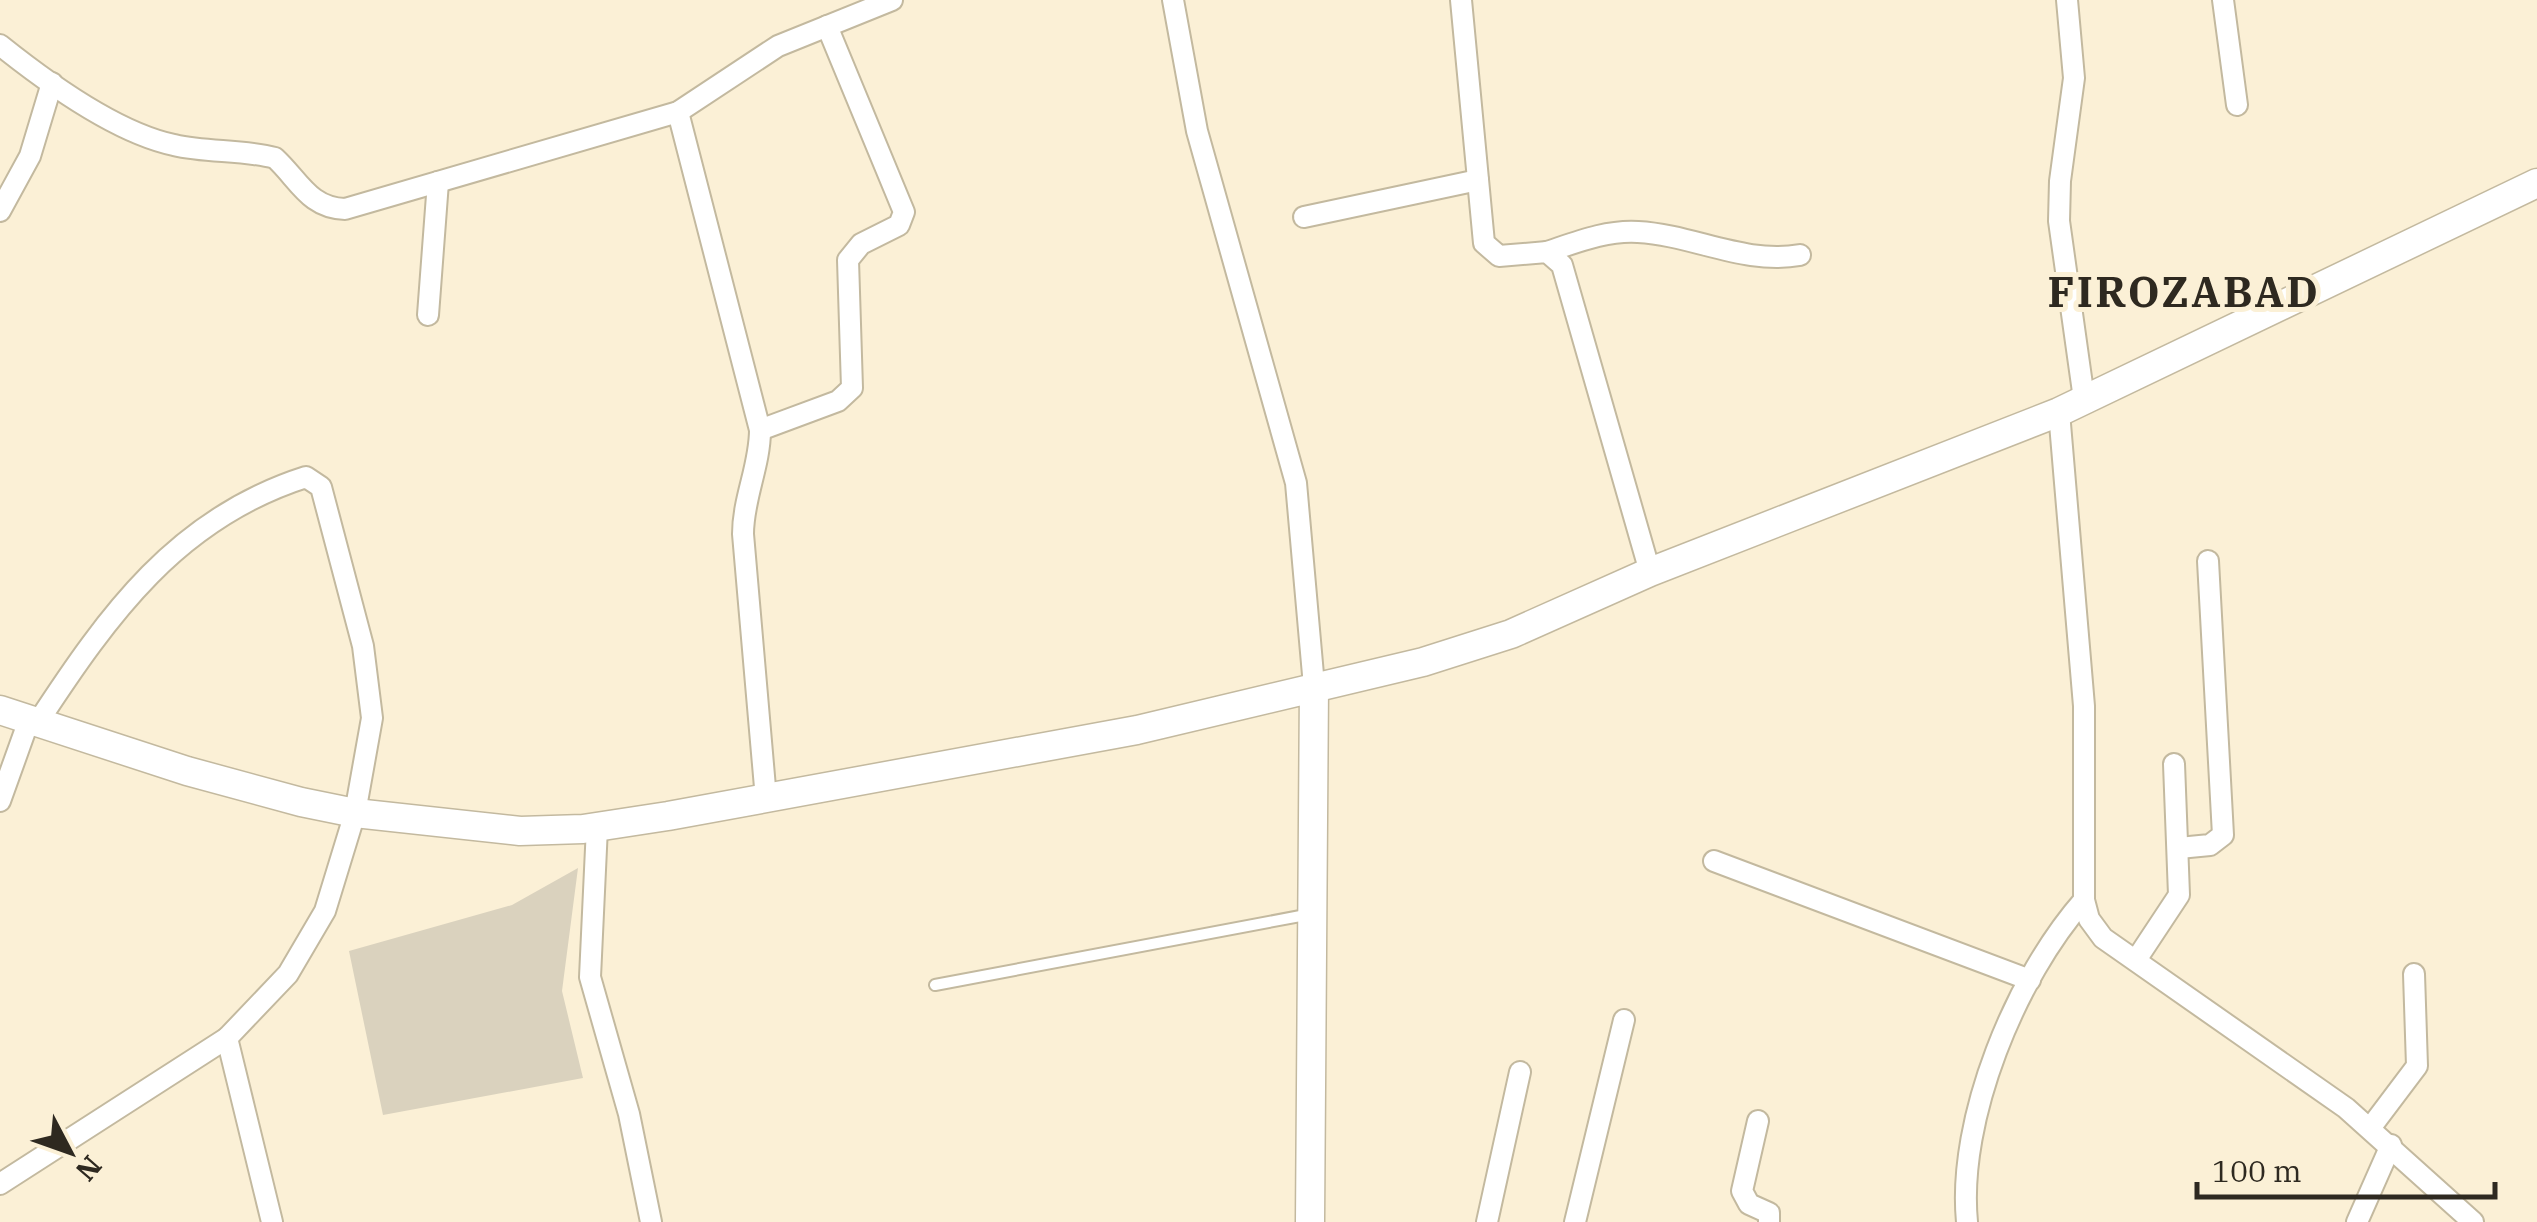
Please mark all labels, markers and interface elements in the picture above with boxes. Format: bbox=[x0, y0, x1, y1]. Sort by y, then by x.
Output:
district label: FIROZABAD bbox=[2047, 264, 2321, 319]
north arrow bbox=[20, 1102, 120, 1202]
scale bar bbox=[2197, 1137, 2494, 1199]
text: N bbox=[68, 1148, 110, 1189]
text: 100 m bbox=[2212, 1151, 2302, 1190]

